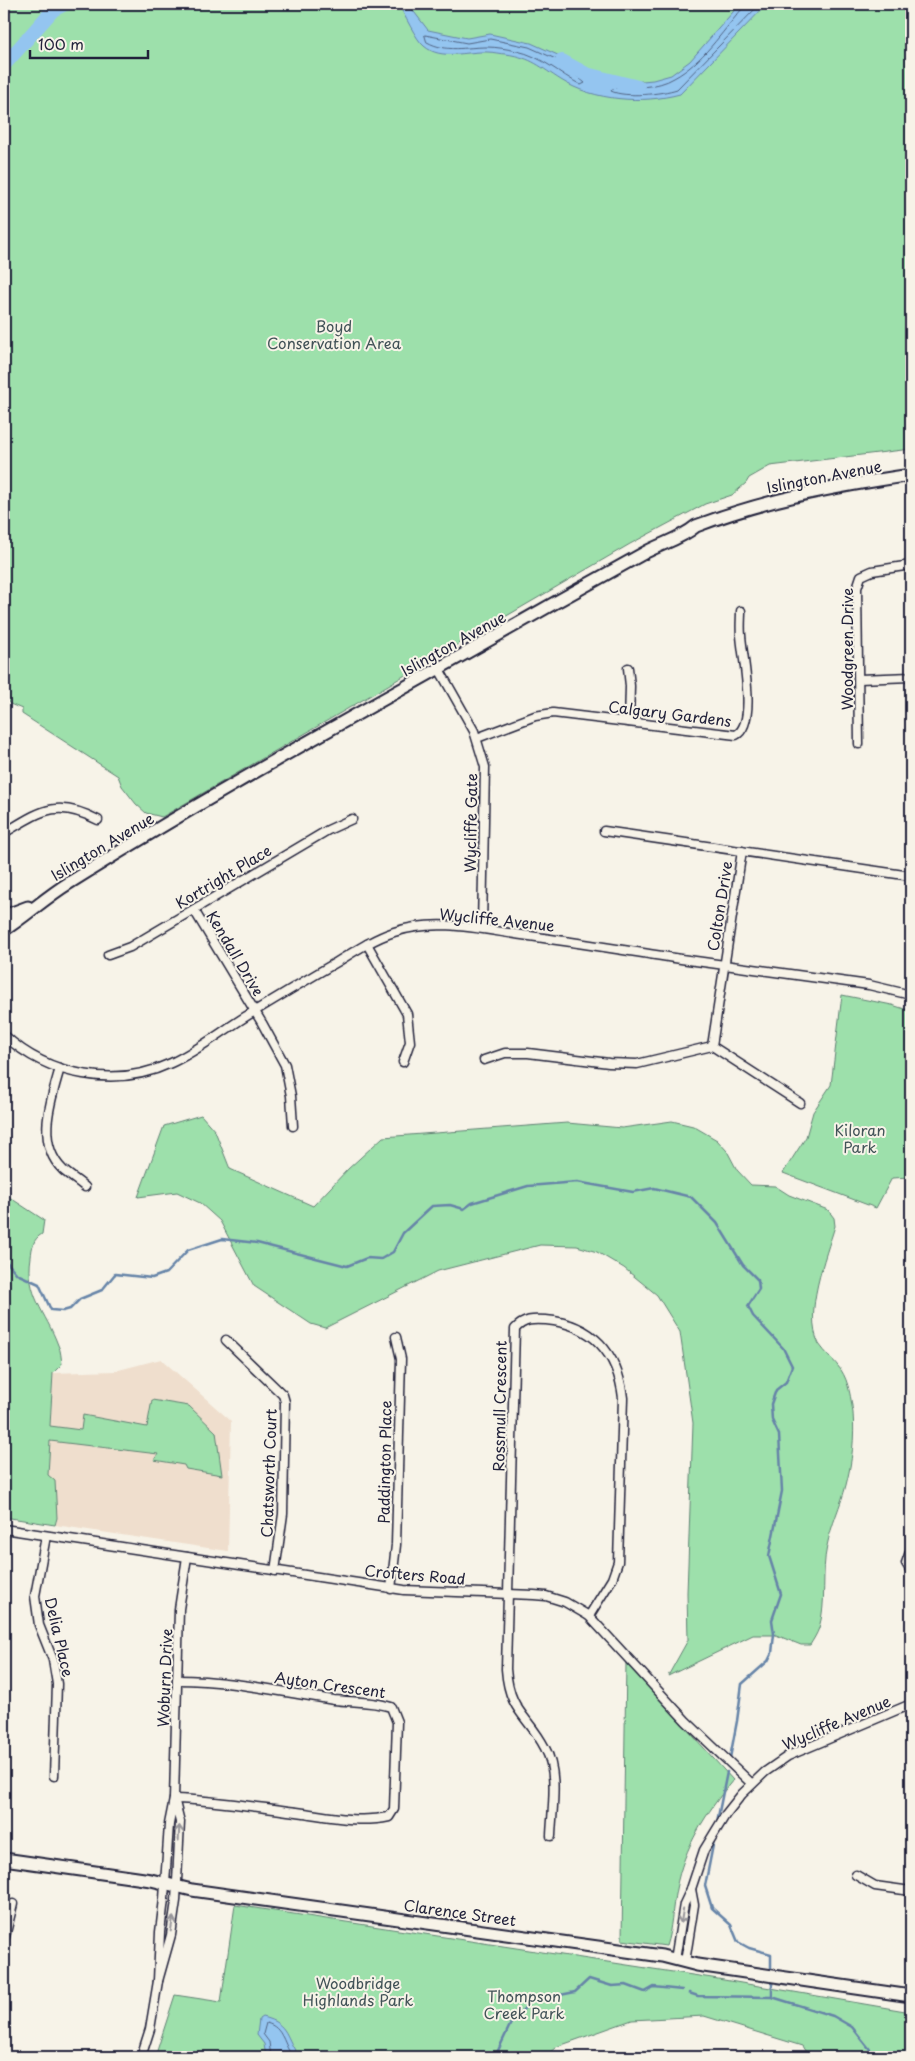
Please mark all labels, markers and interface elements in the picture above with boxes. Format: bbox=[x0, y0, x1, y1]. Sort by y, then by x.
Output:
scale bar bbox=[30, 28, 148, 60]
text: 100 m bbox=[38, 32, 84, 55]
park label: Boyd Conservation Area bbox=[267, 314, 402, 354]
street label: Islington Avenue bbox=[765, 454, 883, 498]
street label: Woodgreen Drive bbox=[835, 588, 858, 710]
street label: Islington Avenue bbox=[396, 605, 510, 681]
street label: Calgary Gardens bbox=[607, 694, 733, 732]
street label: Wycliffe Gate bbox=[458, 773, 482, 873]
street label: Islington Avenue bbox=[46, 806, 158, 886]
street label: Kortright Place bbox=[171, 838, 275, 914]
street label: Colton Drive bbox=[701, 859, 737, 953]
street label: Wycliffe Avenue bbox=[438, 902, 556, 936]
street label: Kendall Drive bbox=[201, 906, 271, 1000]
park label: Kiloran Park bbox=[834, 1118, 886, 1158]
street label: Rossmull Crescent bbox=[486, 1340, 512, 1472]
street label: Paddington Place bbox=[371, 1400, 397, 1524]
street label: Chatsworth Court bbox=[254, 1408, 282, 1538]
street label: Crofters Road bbox=[364, 1558, 466, 1590]
street label: Delia Place bbox=[40, 1595, 80, 1679]
street label: Woburn Drive bbox=[151, 1628, 177, 1728]
street label: Ayton Crescent bbox=[273, 1665, 387, 1703]
street label: Wycliffe Avenue bbox=[778, 1689, 894, 1755]
one-way arrow bbox=[175, 1825, 184, 1841]
street label: Clarence Street bbox=[402, 1893, 518, 1931]
one-way arrow bbox=[677, 1908, 687, 1924]
one-way arrow bbox=[168, 1916, 178, 1932]
park label: Woodbridge Highlands Park bbox=[303, 1971, 413, 2011]
park label: Thompson Creek Park bbox=[483, 1984, 565, 2024]

